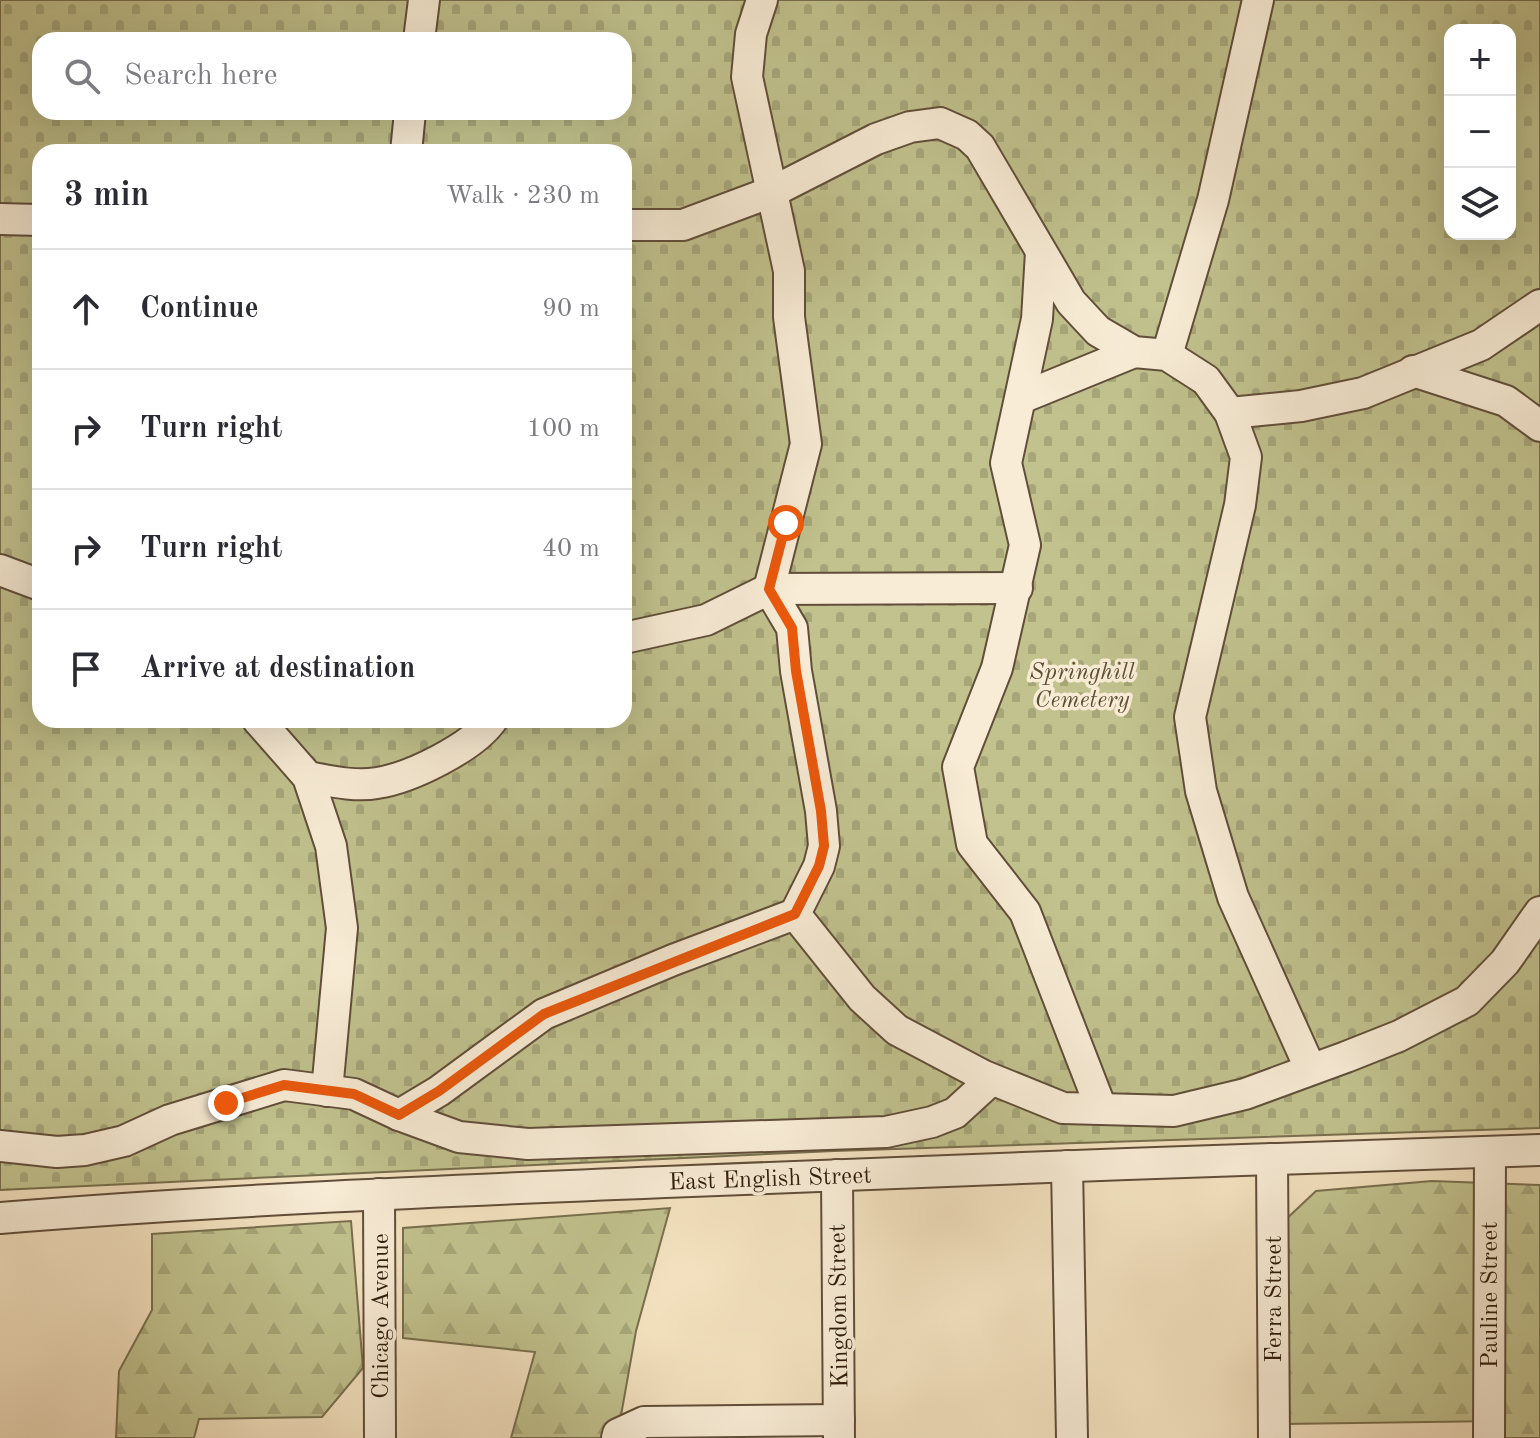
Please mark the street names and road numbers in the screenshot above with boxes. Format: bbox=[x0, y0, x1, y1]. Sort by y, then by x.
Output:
street label: East English Street bbox=[668, 1164, 872, 1196]
street label: Pauline Street bbox=[1479, 1221, 1503, 1369]
street label: Kingdom Street bbox=[827, 1224, 853, 1388]
street label: Chicago Avenue bbox=[370, 1233, 394, 1399]
street label: Ferra Street bbox=[1263, 1235, 1287, 1363]

